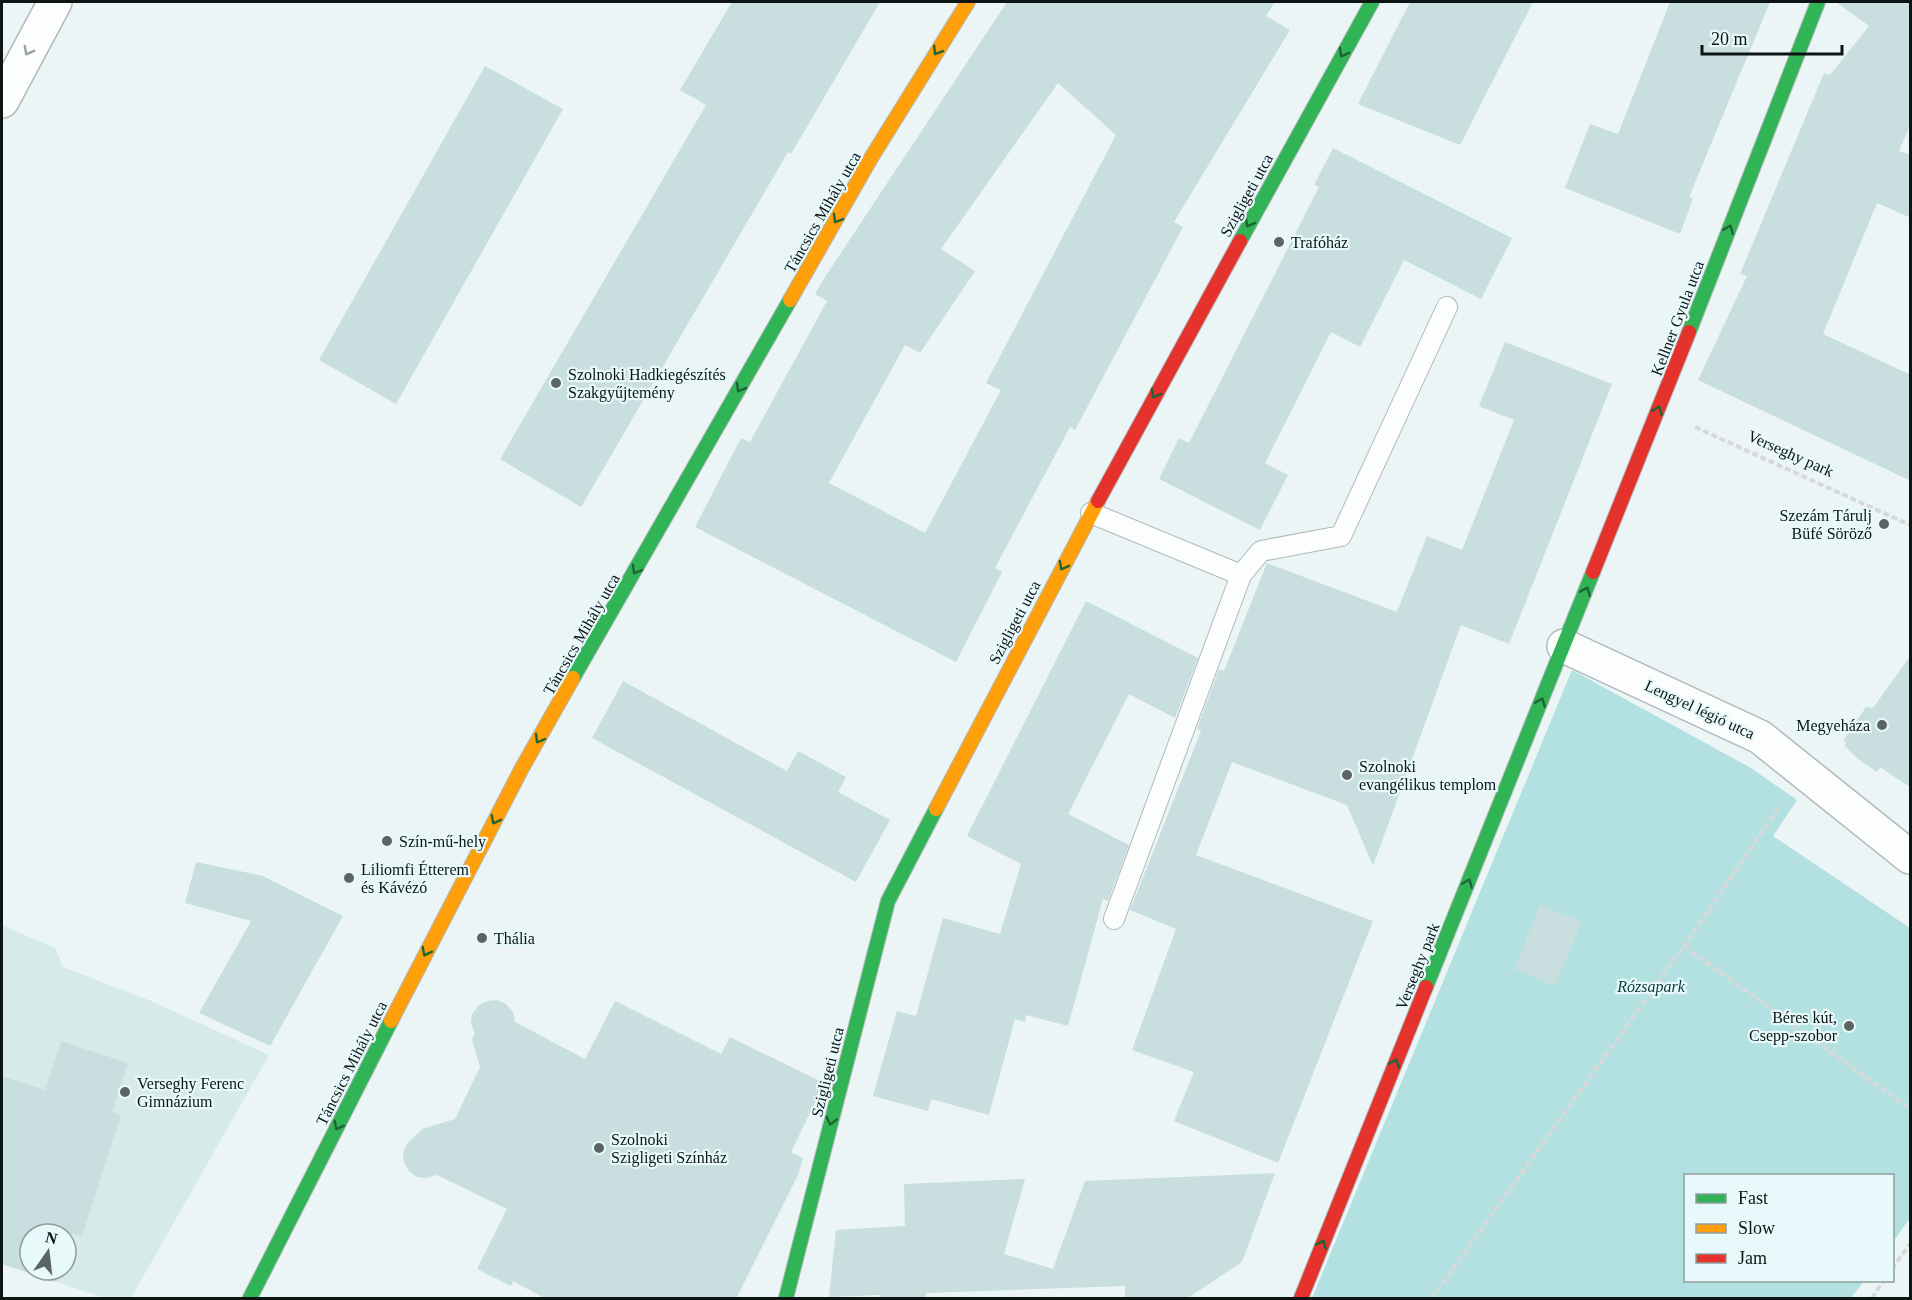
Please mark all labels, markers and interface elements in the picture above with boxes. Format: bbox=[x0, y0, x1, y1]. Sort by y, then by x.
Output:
scale bar bbox=[1702, 18, 1842, 56]
text: 20 m bbox=[1711, 29, 1748, 49]
one-way arrow bbox=[24, 45, 35, 55]
one-way arrow bbox=[933, 45, 945, 55]
one-way arrow bbox=[1339, 47, 1351, 57]
street label: Táncsics Mihály utca bbox=[781, 149, 865, 276]
street label: Szigligeti utca bbox=[1217, 151, 1277, 240]
one-way arrow bbox=[833, 213, 844, 223]
one-way arrow bbox=[1245, 217, 1256, 228]
one-way arrow bbox=[1722, 224, 1735, 234]
place label: Trafóház bbox=[1291, 234, 1348, 251]
marker: Trafóház bbox=[1272, 235, 1286, 249]
street label: Kellner Gyula utca bbox=[1648, 258, 1708, 378]
place label: Szolnoki Hadkiegészítés Szakgyűjtemény bbox=[568, 366, 726, 402]
marker: Szolnoki Hadkiegészítés Szakgyűjtemény bbox=[549, 376, 563, 390]
one-way arrow bbox=[736, 382, 747, 392]
one-way arrow bbox=[1151, 388, 1162, 398]
one-way arrow bbox=[1651, 406, 1664, 416]
street label: Verseghy park bbox=[1745, 427, 1836, 481]
place label: Szezám Tárulj Büfé Söröző bbox=[1779, 507, 1872, 542]
marker: Szezám Tárulj Büfé Söröző bbox=[1877, 517, 1891, 531]
one-way arrow bbox=[1059, 560, 1070, 570]
one-way arrow bbox=[632, 564, 643, 574]
street label: Táncsics Mihály utca bbox=[540, 571, 624, 698]
street label: Szigligeti utca bbox=[985, 578, 1044, 667]
one-way arrow bbox=[1579, 586, 1591, 597]
street label: Lengyel légió utca bbox=[1642, 677, 1757, 743]
one-way arrow bbox=[1534, 697, 1546, 708]
place label: Megyeháza bbox=[1796, 717, 1870, 735]
marker: Megyeháza bbox=[1875, 718, 1889, 732]
one-way arrow bbox=[535, 733, 546, 743]
place label: Szolnoki evangélikus templom bbox=[1359, 758, 1497, 794]
marker: Szolnoki evangélikus templom bbox=[1340, 768, 1354, 782]
one-way arrow bbox=[491, 814, 502, 824]
place label: Szín-mű-hely bbox=[399, 833, 486, 851]
marker: Szín-mű-hely bbox=[380, 834, 394, 848]
place label: Liliomfi Étterem és Kávézó bbox=[361, 860, 470, 896]
marker: Liliomfi Étterem és Kávézó bbox=[342, 871, 356, 885]
one-way arrow bbox=[1461, 878, 1473, 889]
street label: Verseghy park bbox=[1392, 920, 1443, 1012]
place label: Thália bbox=[494, 930, 535, 947]
marker: Thália bbox=[475, 931, 489, 945]
one-way arrow bbox=[422, 946, 434, 957]
park label: Rózsapark bbox=[1616, 978, 1686, 996]
street label: Táncsics Mihály utca bbox=[313, 998, 391, 1129]
place label: Béres kút, Csepp-szobor bbox=[1749, 1009, 1838, 1045]
marker: Béres kút, Csepp-szobor bbox=[1842, 1019, 1856, 1033]
street label: Szigligeti utca bbox=[808, 1025, 848, 1119]
one-way arrow bbox=[1388, 1059, 1400, 1070]
place label: Verseghy Ferenc Gimnázium bbox=[137, 1075, 244, 1110]
marker: Verseghy Ferenc Gimnázium bbox=[118, 1085, 132, 1099]
one-way arrow bbox=[826, 1116, 839, 1126]
one-way arrow bbox=[334, 1120, 345, 1130]
place label: Szolnoki Szigligeti Színház bbox=[611, 1131, 727, 1167]
marker: Szolnoki Szigligeti Színház bbox=[592, 1141, 606, 1155]
legend bbox=[1684, 1174, 1894, 1282]
text: Fast bbox=[1738, 1188, 1768, 1208]
text: Slow bbox=[1738, 1218, 1775, 1238]
north arrow bbox=[18, 1222, 78, 1282]
text: N bbox=[44, 1228, 60, 1248]
one-way arrow bbox=[1315, 1240, 1327, 1251]
text: Jam bbox=[1738, 1248, 1767, 1268]

